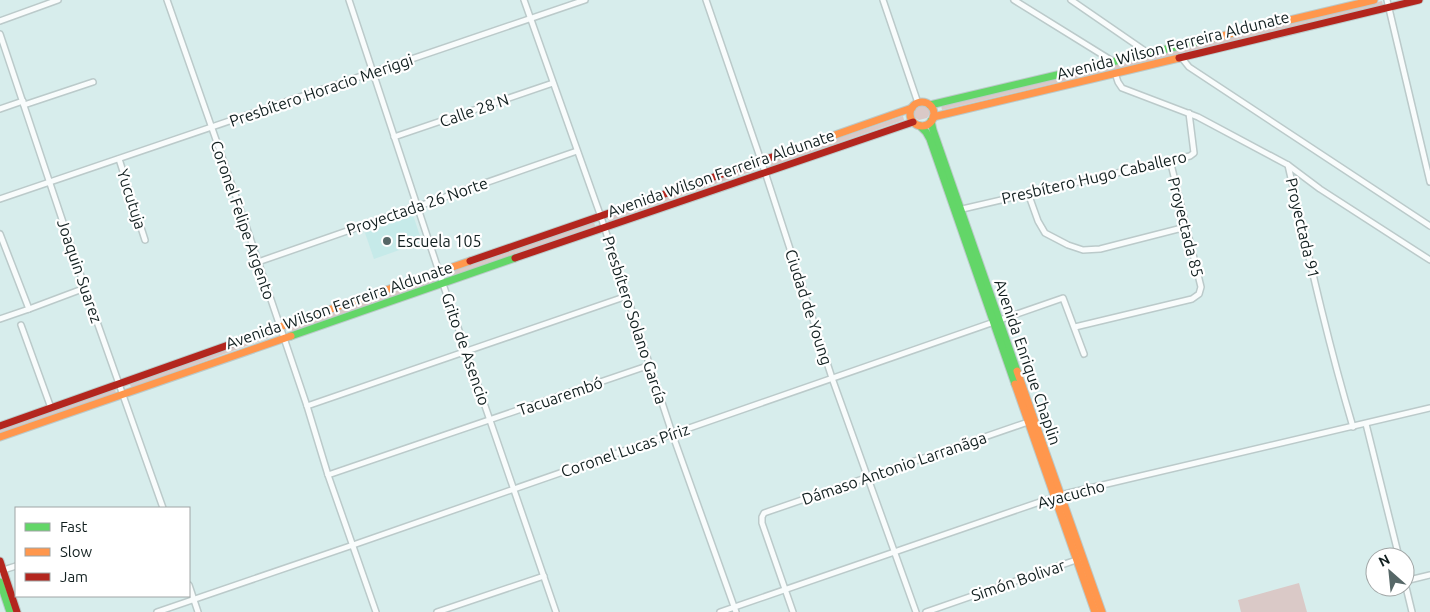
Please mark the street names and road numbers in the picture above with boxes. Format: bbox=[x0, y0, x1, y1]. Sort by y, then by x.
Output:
street label: Avenida Wilson Ferreira Aldunate bbox=[1055, 7, 1291, 83]
street label: Presbítero Horacio Meriggi bbox=[227, 50, 415, 130]
street label: Calle 28 N bbox=[437, 90, 511, 130]
street label: Avenida Wilson Ferreira Aldunate bbox=[605, 126, 837, 220]
street label: Coronel Felipe Argento bbox=[207, 138, 279, 302]
street label: Presbítero Hugo Caballero bbox=[1000, 147, 1188, 207]
street label: Yucutuja bbox=[114, 167, 150, 231]
street label: Proyectada 26 Norte bbox=[344, 173, 490, 239]
street label: Proyectada 85 bbox=[1165, 175, 1207, 279]
street label: Proyectada 91 bbox=[1283, 176, 1323, 280]
street label: Joaquin Suarez bbox=[54, 217, 106, 325]
street label: Presbítero Solano García bbox=[599, 234, 671, 406]
street label: Ciudad de Young bbox=[782, 247, 836, 367]
street label: Avenida Wilson Ferreira Aldunate bbox=[223, 258, 455, 352]
street label: Avenida Enrique Chaplin bbox=[991, 277, 1065, 447]
street label: Grito de Asencio bbox=[438, 290, 494, 408]
street label: Tacuarembó bbox=[515, 373, 605, 419]
street label: Coronel Lucas Píriz bbox=[558, 420, 692, 480]
street label: Dámaso Antonio Larranãga bbox=[799, 428, 989, 508]
street label: Ayacucho bbox=[1035, 476, 1107, 512]
street label: Simón Bolivar bbox=[969, 556, 1067, 604]

